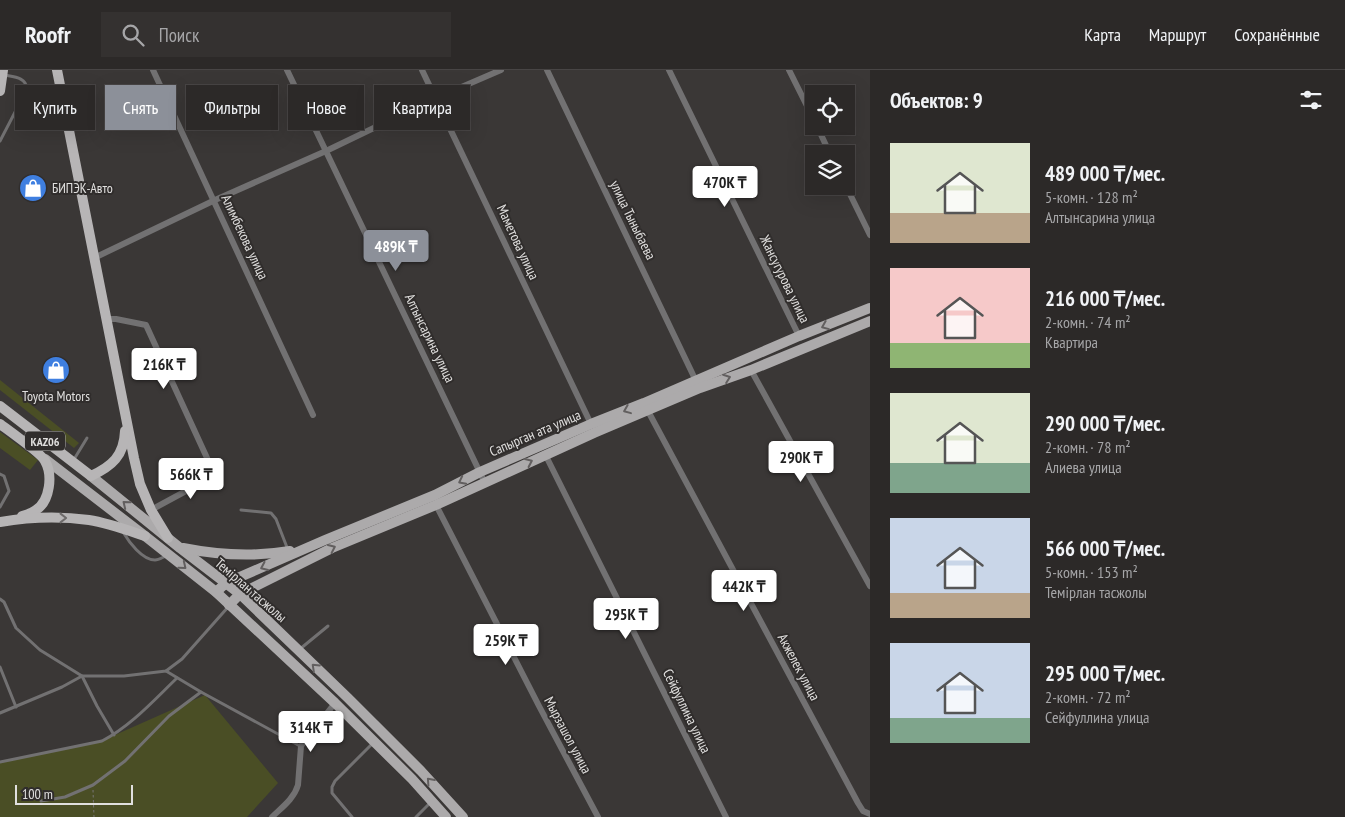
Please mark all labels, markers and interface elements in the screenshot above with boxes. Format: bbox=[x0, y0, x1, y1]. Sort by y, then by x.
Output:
search box bbox=[101, 12, 451, 57]
text: Roofr bbox=[25, 19, 71, 50]
icon: search bbox=[119, 21, 147, 49]
text: Поиск bbox=[159, 23, 199, 47]
text: Карта bbox=[1084, 23, 1121, 46]
text: Маршрут bbox=[1149, 23, 1206, 46]
text: Сохранённые bbox=[1234, 23, 1320, 46]
chip: Купить bbox=[15, 85, 95, 130]
chip: Снять bbox=[105, 85, 176, 130]
chip: Фильтры bbox=[186, 85, 278, 130]
chip: Новое bbox=[288, 85, 364, 130]
chip: Квартира bbox=[374, 85, 470, 130]
map controls bbox=[805, 85, 855, 195]
button: locate bbox=[805, 85, 855, 135]
icon: filters bbox=[1297, 86, 1325, 114]
text: Объектов: 9 bbox=[890, 87, 983, 114]
button: layers bbox=[805, 145, 855, 195]
text: 489 000 ₸/мес. bbox=[1045, 160, 1165, 187]
icon: home bbox=[930, 163, 990, 223]
pin: 470K ₸ bbox=[684, 166, 766, 208]
text: 470K ₸ bbox=[704, 172, 746, 192]
shop icon: БИПЭК-Авто bbox=[18, 173, 48, 203]
street label: улица Тыныбаева bbox=[606, 177, 660, 263]
place label: БИПЭК-Авто bbox=[52, 179, 113, 197]
text: 5-комн. · 128 m² bbox=[1045, 187, 1138, 207]
street label: Алимбекова улица bbox=[217, 192, 273, 282]
street label: Маметова улица bbox=[493, 202, 543, 282]
text: Алтынсарина улица bbox=[1045, 207, 1155, 227]
pin: 489K ₸ bbox=[355, 230, 437, 272]
street label: Жансугурова улица bbox=[756, 231, 814, 326]
text: 489K ₸ bbox=[375, 236, 417, 256]
text: 216 000 ₸/мес. bbox=[1045, 285, 1165, 312]
icon: home bbox=[930, 288, 990, 348]
street label: Алтынсарина улица bbox=[401, 291, 459, 385]
text: 2-комн. · 74 m² bbox=[1045, 312, 1131, 332]
one-way arrow bbox=[821, 320, 830, 331]
text: Квартира bbox=[1045, 332, 1098, 352]
pin: 216K ₸ bbox=[123, 348, 205, 390]
text: 216K ₸ bbox=[143, 354, 185, 374]
shop icon: Toyota Motors bbox=[41, 355, 71, 385]
one-way arrow bbox=[722, 374, 731, 384]
place label: Toyota Motors bbox=[22, 387, 90, 405]
one-way arrow bbox=[623, 404, 632, 414]
street label: Сапырган ата улица bbox=[487, 406, 583, 460]
text: 290 000 ₸/мес. bbox=[1045, 410, 1165, 437]
icon: home bbox=[930, 413, 990, 473]
road number: KАZ06 bbox=[25, 432, 65, 451]
text: 2-комн. · 78 m² bbox=[1045, 437, 1131, 457]
pin: 290K ₸ bbox=[760, 440, 842, 483]
text: 290K ₸ bbox=[780, 447, 822, 467]
one-way arrow bbox=[524, 457, 533, 468]
text: Алиева улица bbox=[1045, 457, 1122, 477]
pin: 566K ₸ bbox=[150, 458, 232, 500]
text: 566K ₸ bbox=[170, 464, 212, 484]
one-way arrow bbox=[458, 475, 467, 485]
one-way arrow bbox=[122, 500, 131, 509]
one-way arrow bbox=[60, 513, 67, 523]
text: 566 000 ₸/мес. bbox=[1045, 535, 1165, 562]
icon: home bbox=[930, 538, 990, 598]
one-way arrow bbox=[327, 544, 336, 554]
street label: Темірлан тасжолы bbox=[211, 554, 291, 626]
one-way arrow bbox=[177, 560, 187, 569]
one-way arrow bbox=[260, 560, 269, 571]
text: 5-комн. · 153 m² bbox=[1045, 562, 1138, 582]
pin: 442K ₸ bbox=[703, 570, 785, 612]
text: 442K ₸ bbox=[723, 576, 765, 596]
text: Темірлан тасжолы bbox=[1045, 582, 1147, 602]
pin: 295K ₸ bbox=[585, 598, 667, 640]
text: 295K ₸ bbox=[605, 604, 647, 624]
pin: 259K ₸ bbox=[465, 624, 547, 666]
text: 259K ₸ bbox=[485, 630, 527, 650]
street label: Акжелек улица bbox=[774, 630, 824, 704]
text: 295 000 ₸/мес. bbox=[1045, 660, 1165, 687]
icon: home bbox=[930, 663, 990, 723]
one-way arrow bbox=[311, 664, 320, 673]
street label: Сейфуллина улица bbox=[659, 666, 715, 756]
text: 2-комн. · 72 m² bbox=[1045, 687, 1131, 707]
street label: Мырзашол улица bbox=[540, 693, 596, 777]
text: Сейфуллина улица bbox=[1045, 707, 1149, 727]
pin: 314K ₸ bbox=[270, 710, 352, 753]
text: 314K ₸ bbox=[290, 717, 332, 737]
one-way arrow bbox=[427, 778, 436, 787]
scale bar bbox=[15, 782, 132, 805]
text: 100 m bbox=[22, 785, 53, 803]

